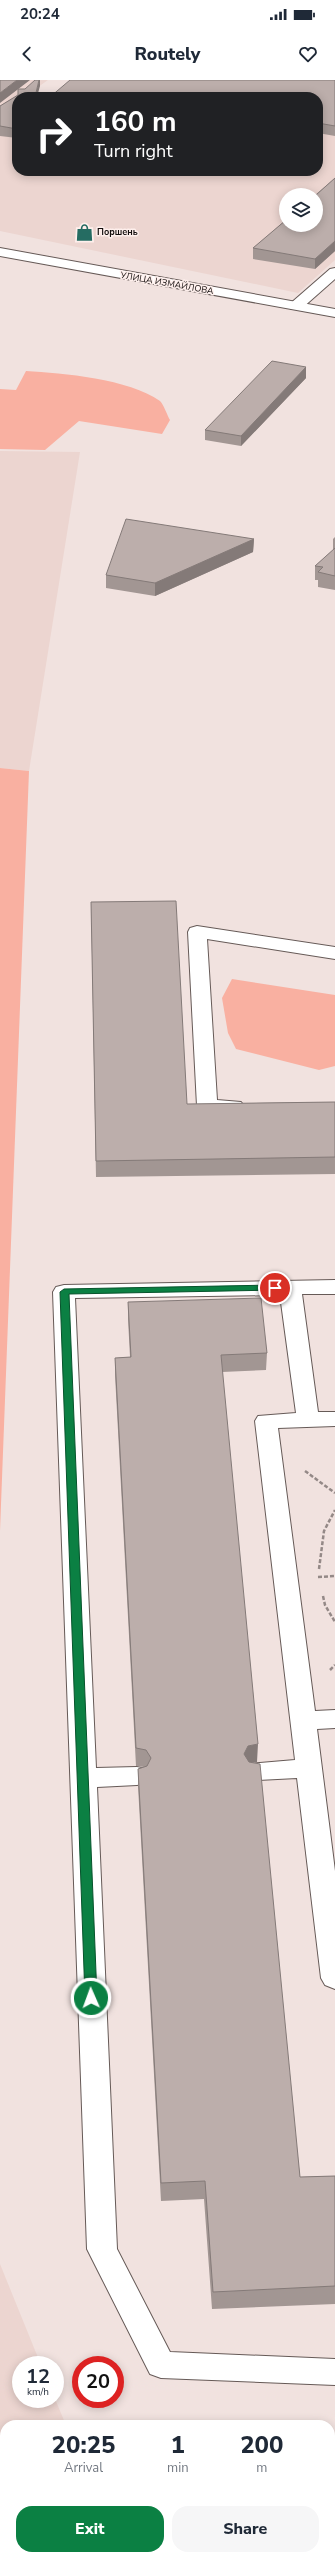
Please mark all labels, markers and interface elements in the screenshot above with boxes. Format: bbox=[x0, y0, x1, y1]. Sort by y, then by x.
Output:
text: 20:24 bbox=[20, 4, 60, 24]
text: Routely bbox=[135, 42, 200, 66]
icon: back bbox=[16, 43, 38, 65]
icon: heart bbox=[297, 43, 319, 65]
text: 160 m bbox=[94, 103, 177, 141]
icon: right bbox=[28, 108, 80, 160]
text: Turn right bbox=[94, 139, 173, 163]
map controls bbox=[279, 188, 323, 232]
button: layers bbox=[279, 188, 323, 232]
shop icon: Поршень bbox=[74, 222, 94, 242]
place label: Поршень bbox=[97, 226, 138, 238]
street label: УЛИЦА ИЗМАЙЛОВА bbox=[118, 269, 215, 297]
pin bbox=[258, 1271, 292, 1305]
icon: arrive bbox=[264, 1277, 286, 1299]
position arrow bbox=[70, 1977, 112, 2019]
speed limit sign: 20 bbox=[72, 2356, 124, 2408]
text: 12 bbox=[26, 2363, 50, 2390]
text: km/h bbox=[27, 2385, 49, 2399]
text: 20:25 bbox=[52, 2429, 115, 2461]
text: 1 bbox=[171, 2429, 185, 2461]
text: 200 bbox=[240, 2429, 283, 2461]
text: Arrival bbox=[64, 2459, 103, 2477]
text: min bbox=[167, 2459, 189, 2477]
text: m bbox=[256, 2459, 267, 2477]
button: Exit bbox=[16, 2506, 164, 2552]
button: Share bbox=[172, 2506, 319, 2552]

